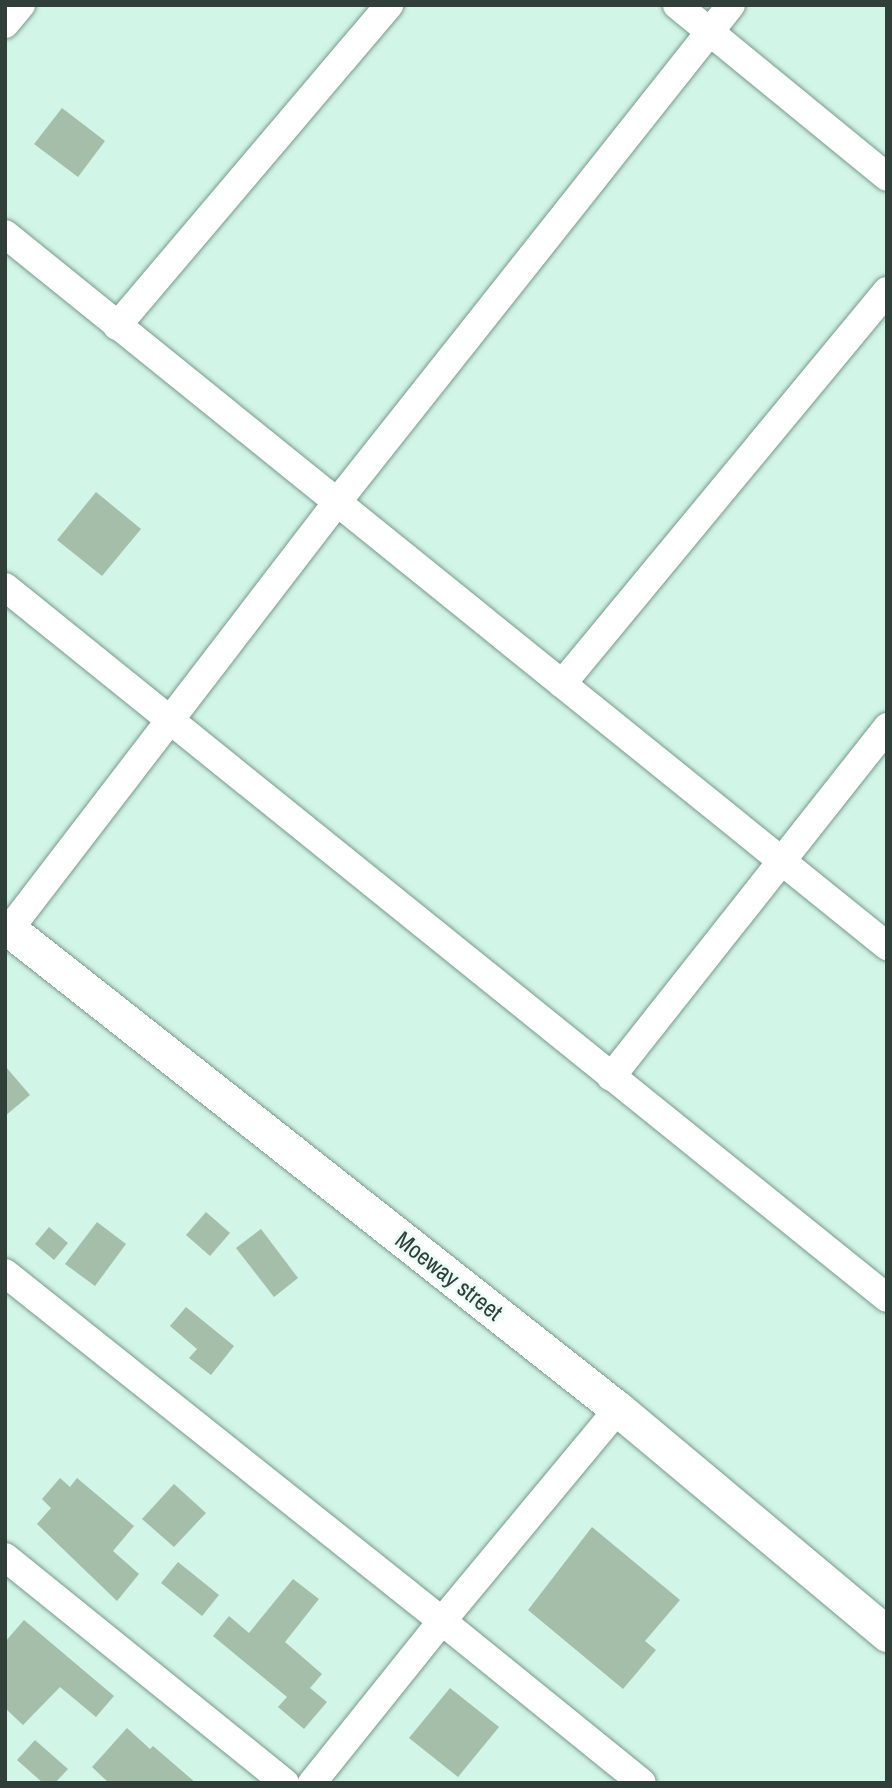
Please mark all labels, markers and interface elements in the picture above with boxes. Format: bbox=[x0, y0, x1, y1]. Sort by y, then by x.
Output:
street label: Moeway street bbox=[390, 1225, 508, 1327]

